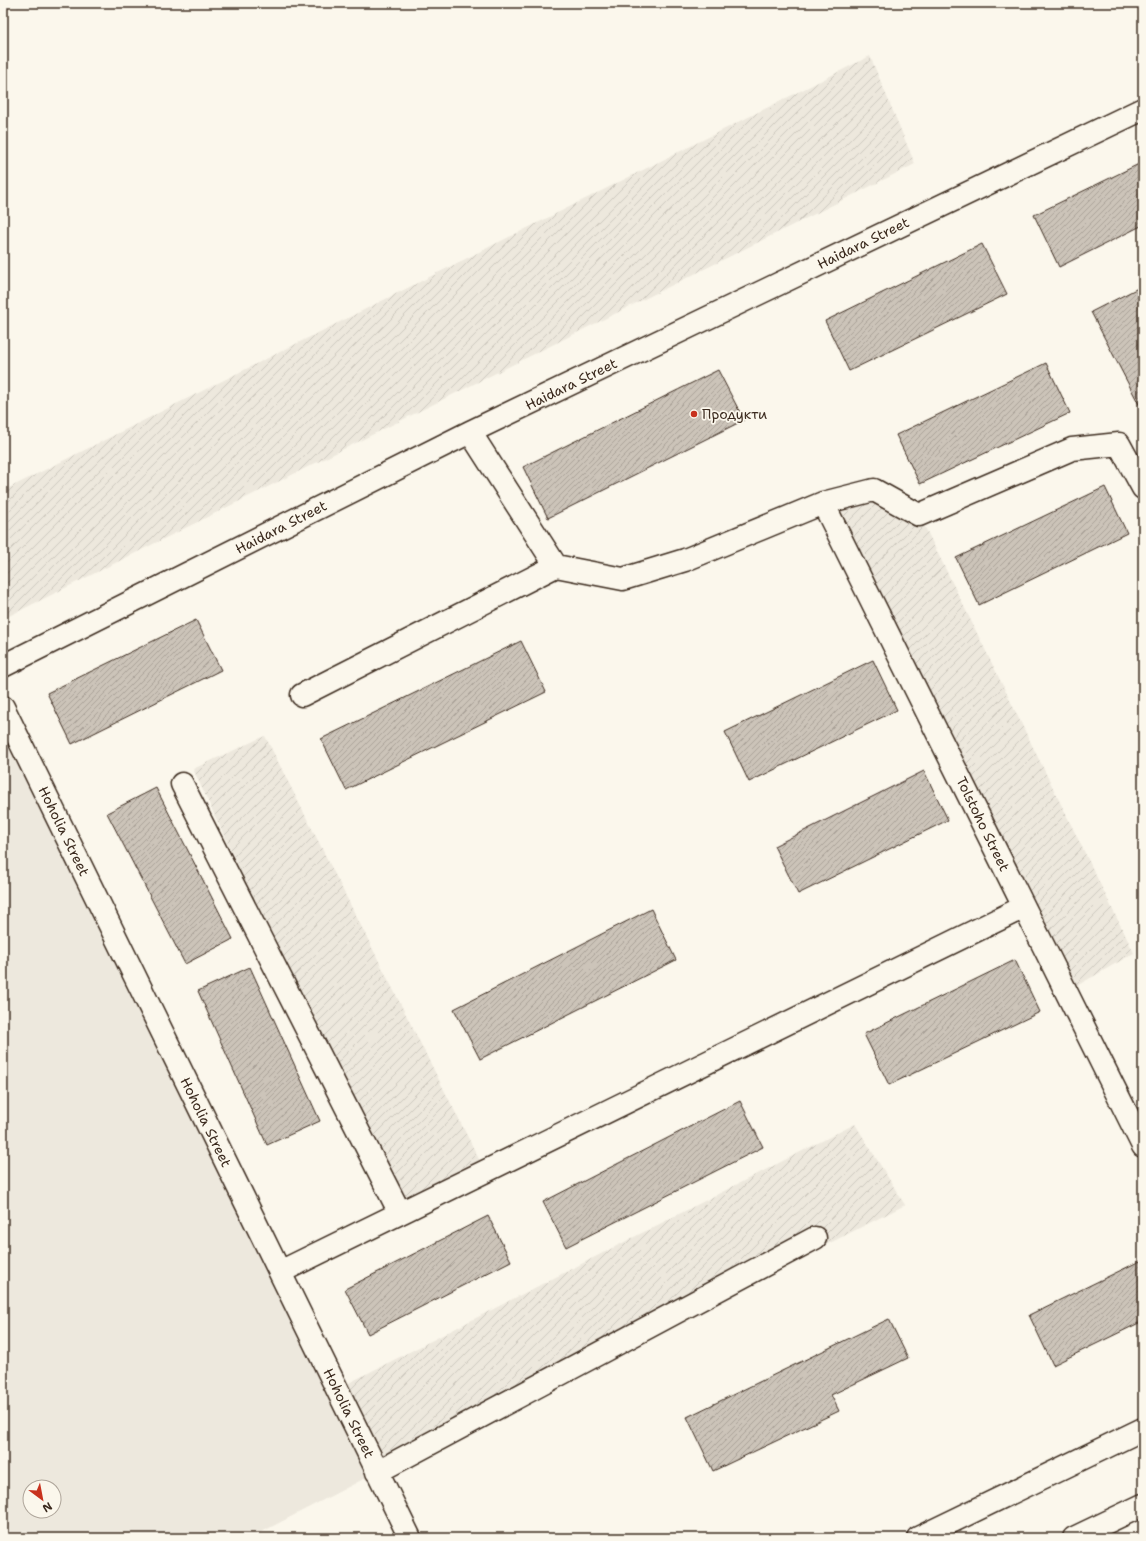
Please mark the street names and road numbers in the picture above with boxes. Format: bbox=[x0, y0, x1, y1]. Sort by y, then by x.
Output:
street label: Haidara Street bbox=[814, 213, 912, 273]
street label: Haidara Street bbox=[522, 354, 620, 414]
street label: Haidara Street bbox=[232, 496, 330, 558]
street label: Tolstoho Street bbox=[952, 774, 1014, 874]
street label: Hoholia Street bbox=[34, 783, 94, 879]
street label: Hoholia Street bbox=[176, 1074, 236, 1170]
street label: Hoholia Street bbox=[319, 1365, 379, 1461]

